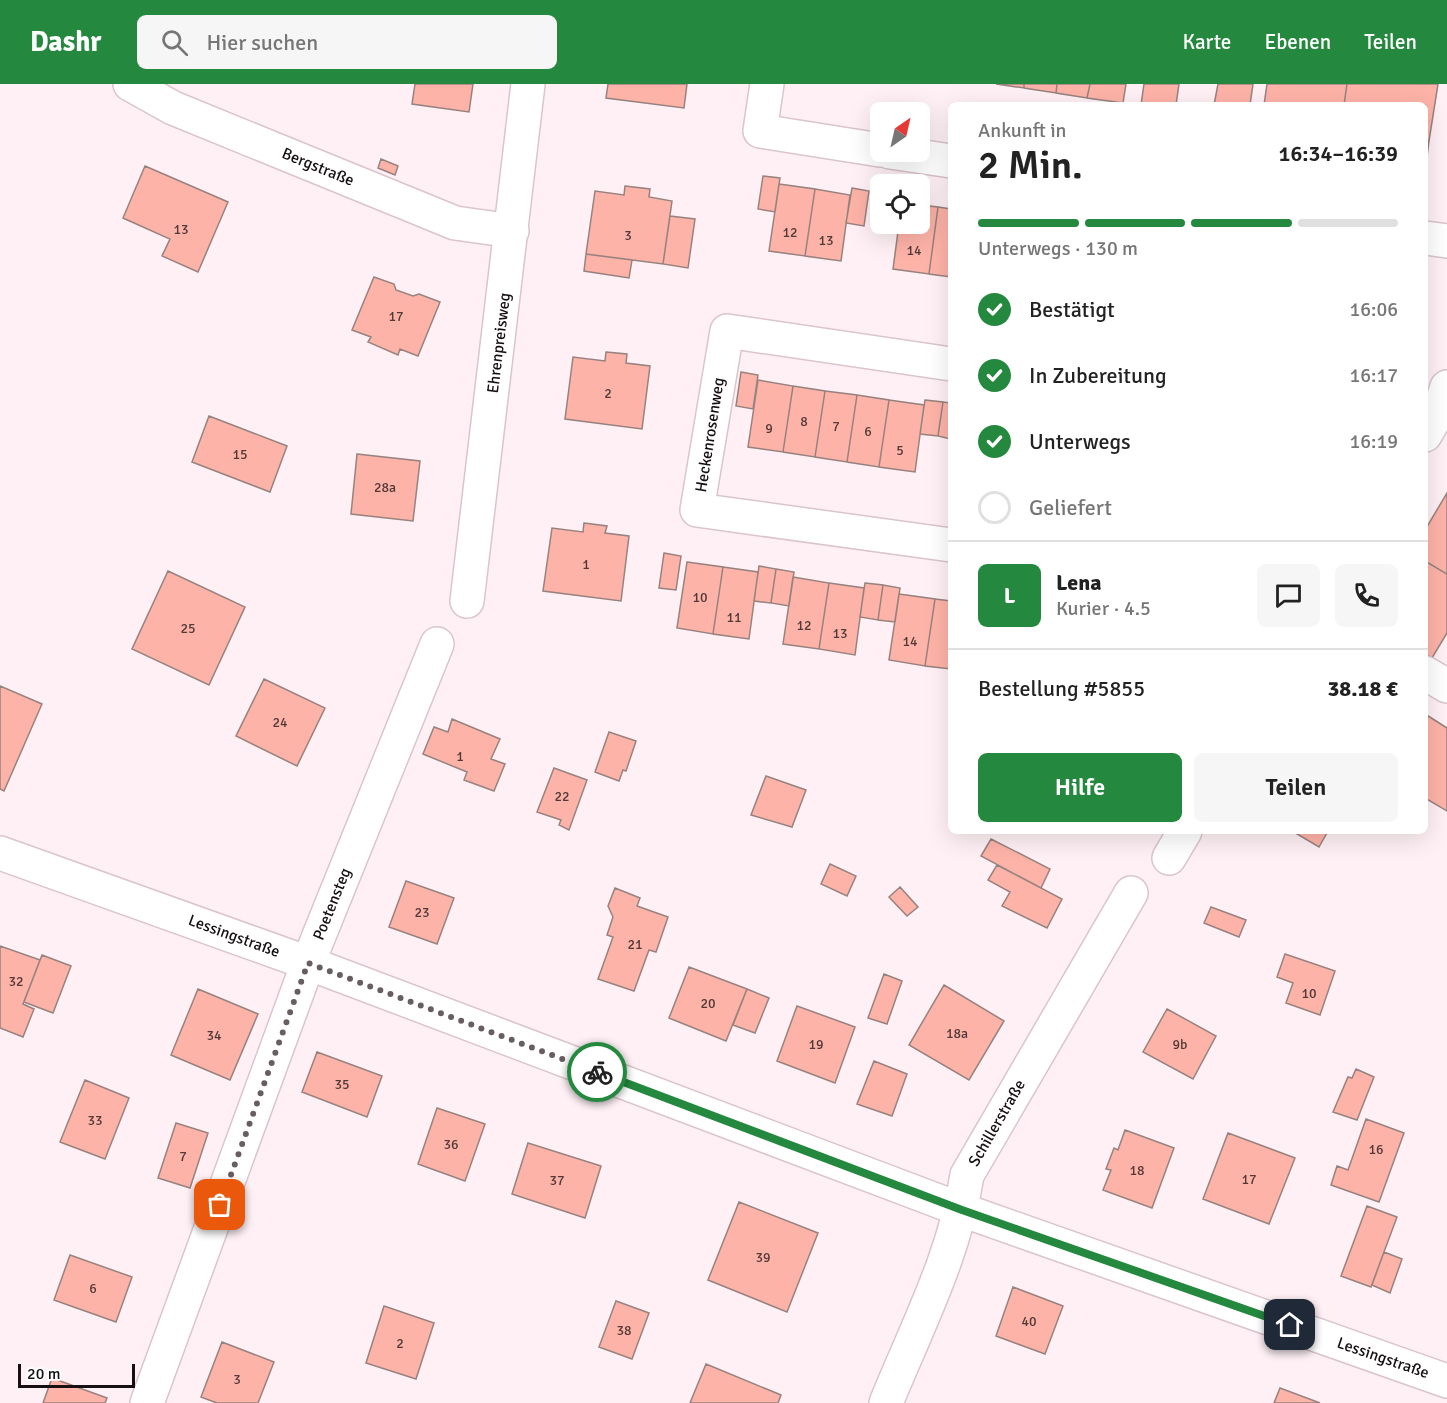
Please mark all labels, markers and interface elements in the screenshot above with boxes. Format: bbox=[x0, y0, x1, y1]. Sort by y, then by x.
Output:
search box bbox=[137, 15, 557, 69]
text: Dashr bbox=[30, 25, 101, 59]
icon: search bbox=[158, 26, 191, 59]
text: Hier suchen bbox=[206, 29, 318, 56]
text: Karte bbox=[1182, 29, 1231, 55]
text: Ebenen bbox=[1264, 29, 1331, 55]
text: Teilen bbox=[1364, 29, 1417, 55]
north arrow bbox=[870, 102, 930, 162]
map controls bbox=[870, 102, 930, 234]
text: Ankunft in bbox=[978, 118, 1066, 143]
text: 16:34–16:39 bbox=[1279, 140, 1398, 167]
text: 2 Min. bbox=[978, 141, 1083, 189]
street label: Bergstraße bbox=[279, 143, 357, 191]
button: locate bbox=[870, 174, 930, 234]
house number: 13 bbox=[173, 221, 189, 238]
house number: 12 bbox=[782, 224, 798, 241]
house number: 3 bbox=[624, 227, 632, 244]
house number: 13 bbox=[818, 232, 834, 249]
text: Unterwegs · 130 m bbox=[978, 236, 1138, 261]
house number: 14 bbox=[906, 242, 922, 259]
street label: Ehrenpreisweg bbox=[483, 292, 515, 394]
icon: check bbox=[978, 293, 1011, 326]
text: Bestätigt bbox=[1029, 296, 1115, 323]
text: 16:06 bbox=[1349, 297, 1398, 322]
house number: 17 bbox=[388, 308, 404, 325]
icon: check bbox=[978, 359, 1011, 392]
text: In Zubereitung bbox=[1029, 362, 1167, 389]
text: 16:17 bbox=[1349, 363, 1398, 388]
street label: Heckenrosenweg bbox=[691, 376, 729, 494]
house number: 2 bbox=[604, 385, 612, 402]
house number: 8 bbox=[800, 413, 808, 430]
house number: 7 bbox=[832, 418, 840, 435]
house number: 9 bbox=[765, 420, 773, 437]
house number: 6 bbox=[864, 423, 872, 440]
icon: check bbox=[978, 425, 1011, 458]
text: Unterwegs bbox=[1029, 428, 1131, 455]
text: 16:19 bbox=[1349, 429, 1398, 454]
house number: 5 bbox=[896, 442, 904, 459]
house number: 15 bbox=[232, 446, 248, 463]
house number: 28a bbox=[374, 479, 396, 496]
text: Geliefert bbox=[1029, 494, 1112, 521]
house number: 1 bbox=[582, 556, 590, 573]
button: chat bbox=[1257, 564, 1320, 627]
button: phone bbox=[1335, 564, 1398, 627]
text: Lena bbox=[1056, 569, 1102, 596]
text: L bbox=[1004, 582, 1015, 609]
house number: 10 bbox=[692, 589, 708, 606]
text: Kurier · 4.5 bbox=[1056, 596, 1151, 621]
house number: 11 bbox=[726, 609, 742, 626]
house number: 12 bbox=[796, 617, 812, 634]
house number: 25 bbox=[180, 620, 196, 637]
house number: 13 bbox=[832, 625, 848, 642]
house number: 14 bbox=[902, 633, 918, 650]
text: Bestellung #5855 bbox=[978, 675, 1145, 702]
text: 38.18 € bbox=[1327, 675, 1398, 702]
house number: 24 bbox=[272, 714, 288, 731]
house number: 1 bbox=[456, 748, 464, 765]
button: Hilfe bbox=[978, 753, 1182, 822]
button: Teilen bbox=[1194, 753, 1398, 822]
house number: 22 bbox=[554, 788, 570, 805]
street label: Poetensteg bbox=[308, 865, 356, 943]
house number: 23 bbox=[414, 904, 430, 921]
street label: Lessingstraße bbox=[185, 910, 283, 962]
house number: 21 bbox=[627, 936, 643, 953]
house number: 32 bbox=[8, 973, 24, 990]
house number: 10 bbox=[1301, 985, 1317, 1002]
house number: 20 bbox=[700, 995, 716, 1012]
house number: 18a bbox=[946, 1025, 968, 1042]
house number: 34 bbox=[206, 1027, 222, 1044]
house number: 19 bbox=[808, 1036, 824, 1053]
house number: 9b bbox=[1173, 1036, 1187, 1053]
courier bbox=[567, 1042, 627, 1102]
icon: bike bbox=[581, 1056, 614, 1089]
house number: 35 bbox=[334, 1076, 350, 1093]
street label: Schillerstraße bbox=[964, 1076, 1030, 1170]
house number: 33 bbox=[87, 1112, 103, 1129]
house number: 36 bbox=[443, 1136, 459, 1153]
house number: 16 bbox=[1368, 1141, 1384, 1158]
house number: 7 bbox=[179, 1148, 187, 1165]
house number: 18 bbox=[1129, 1162, 1145, 1179]
house number: 17 bbox=[1241, 1171, 1257, 1188]
house number: 37 bbox=[549, 1172, 565, 1189]
pin bbox=[194, 1179, 245, 1230]
icon: bag bbox=[203, 1188, 236, 1221]
house number: 39 bbox=[755, 1249, 771, 1266]
house number: 6 bbox=[89, 1280, 97, 1297]
pin bbox=[1264, 1299, 1315, 1350]
icon: home bbox=[1273, 1308, 1306, 1341]
house number: 40 bbox=[1021, 1313, 1037, 1330]
house number: 38 bbox=[616, 1322, 632, 1339]
street label: Lessingstraße bbox=[1334, 1333, 1432, 1383]
house number: 2 bbox=[396, 1335, 404, 1352]
scale bar bbox=[18, 1361, 135, 1388]
text: 20 m bbox=[27, 1364, 61, 1384]
house number: 3 bbox=[233, 1371, 241, 1388]

